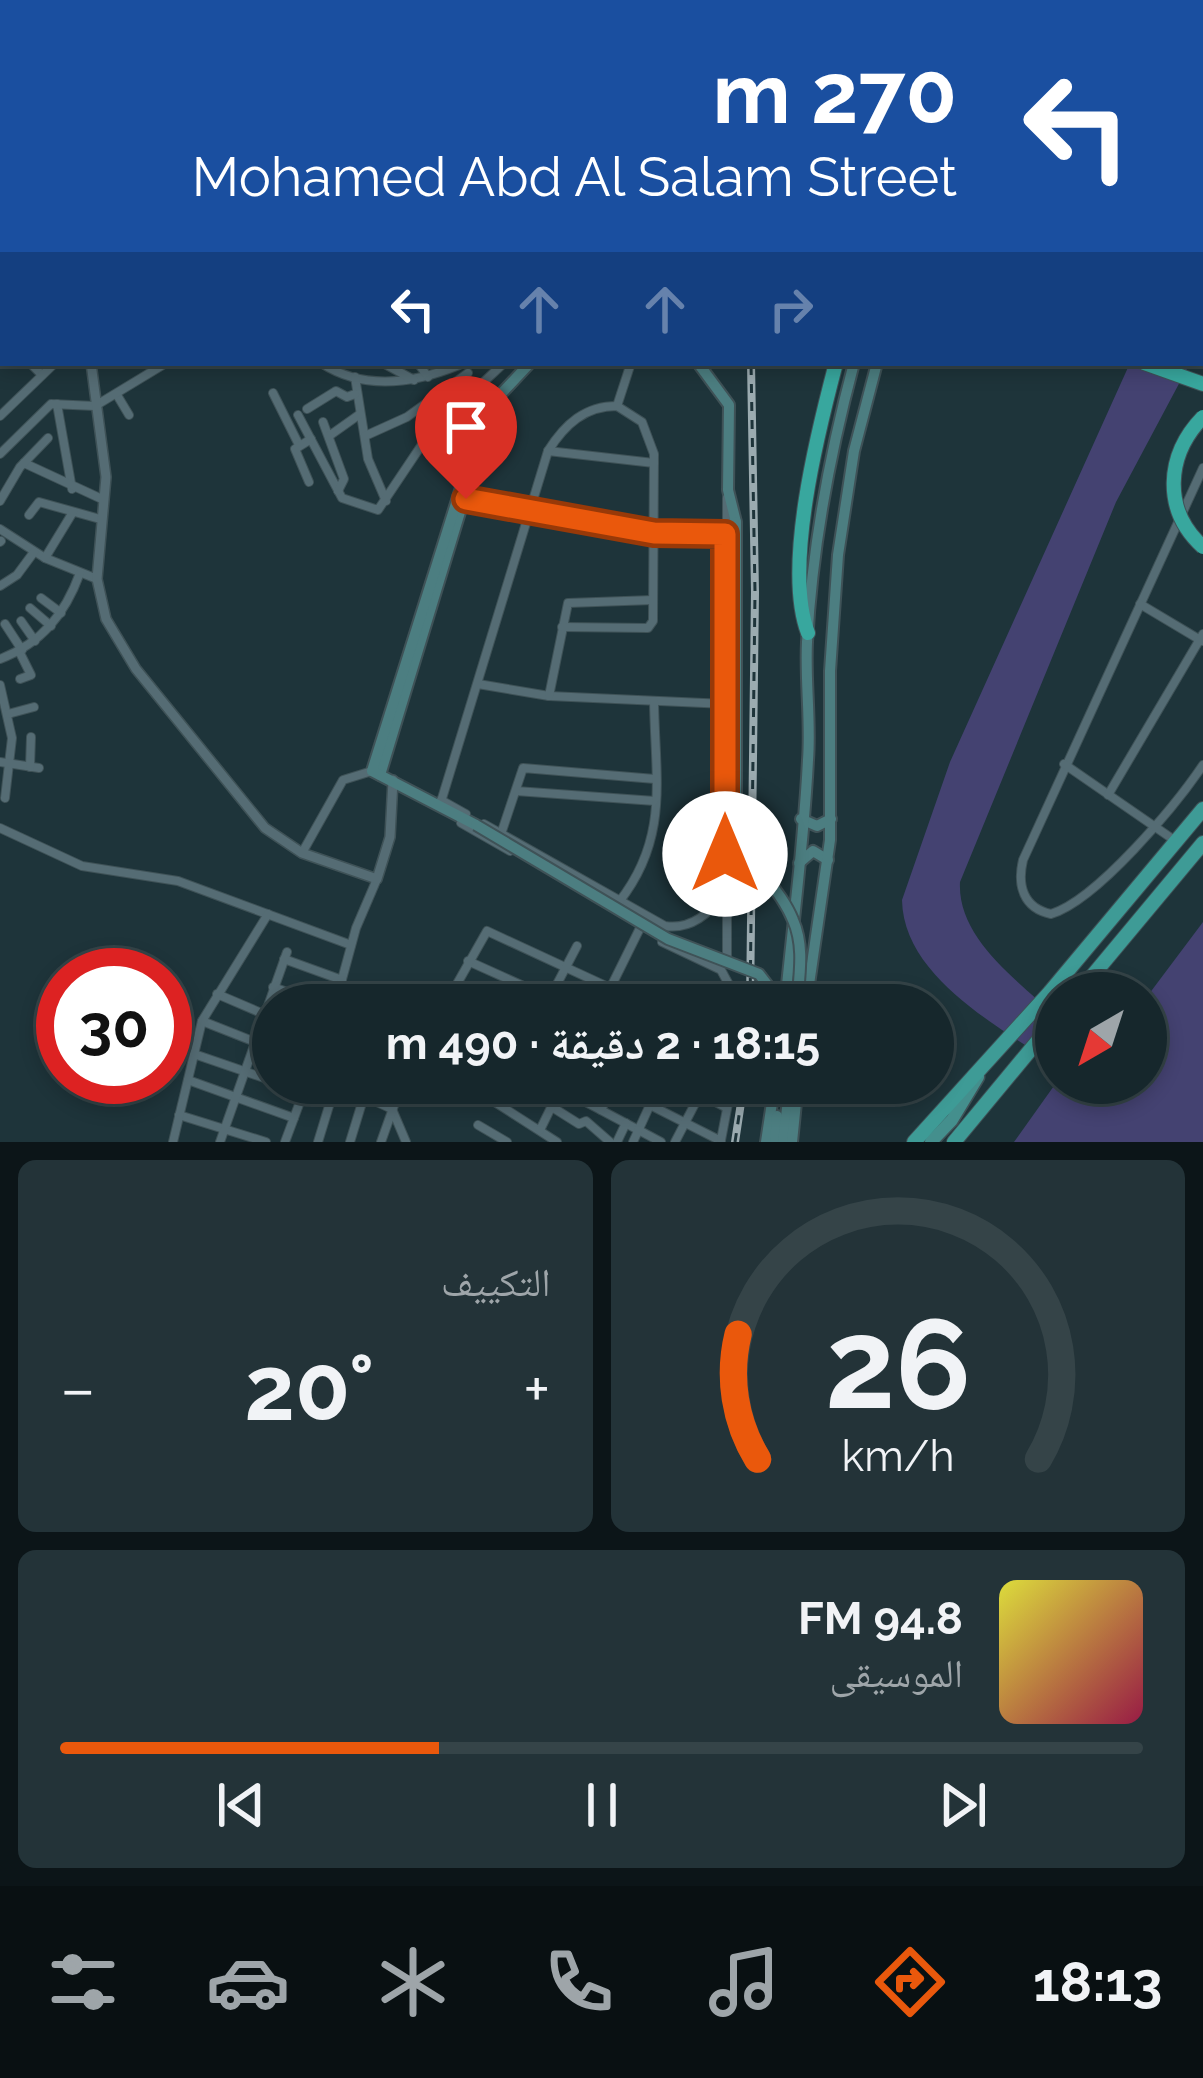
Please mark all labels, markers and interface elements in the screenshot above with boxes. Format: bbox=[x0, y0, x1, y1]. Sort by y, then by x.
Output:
text: 270 m bbox=[713, 44, 957, 143]
icon: left bbox=[999, 48, 1155, 204]
text: Mohamed Abd Al Salam Street bbox=[192, 145, 957, 209]
icon: left bbox=[380, 276, 446, 342]
icon: ahead bbox=[506, 276, 572, 342]
icon: ahead bbox=[632, 276, 698, 342]
icon: right bbox=[758, 276, 824, 342]
pin bbox=[415, 376, 517, 499]
icon: arrive bbox=[433, 394, 499, 460]
position arrow bbox=[662, 791, 788, 917]
speed limit sign: 30 bbox=[36, 948, 192, 1104]
north arrow bbox=[1035, 972, 1167, 1104]
map controls bbox=[1035, 972, 1167, 1104]
text: 18:15 · 2 دقيقة · 490 m bbox=[386, 1017, 820, 1070]
text: التكييف bbox=[441, 1259, 551, 1305]
text: 26 bbox=[825, 1291, 971, 1437]
text: 20° bbox=[244, 1335, 375, 1441]
text: − bbox=[60, 1350, 96, 1427]
text: + bbox=[523, 1350, 550, 1427]
text: km/h bbox=[841, 1431, 954, 1481]
text: 94.8 FM bbox=[798, 1592, 963, 1645]
text: الموسيقى bbox=[830, 1650, 963, 1696]
icon: previous bbox=[208, 1772, 274, 1838]
icon: pause bbox=[569, 1772, 635, 1838]
icon: next bbox=[930, 1772, 996, 1838]
icon: filters bbox=[41, 1940, 125, 2024]
icon: car bbox=[206, 1940, 290, 2024]
icon: climate bbox=[371, 1940, 455, 2024]
icon: phone bbox=[537, 1940, 621, 2024]
icon: music bbox=[702, 1940, 786, 2024]
icon: directions bbox=[868, 1940, 952, 2024]
text: 18:13 bbox=[1033, 1950, 1162, 2014]

